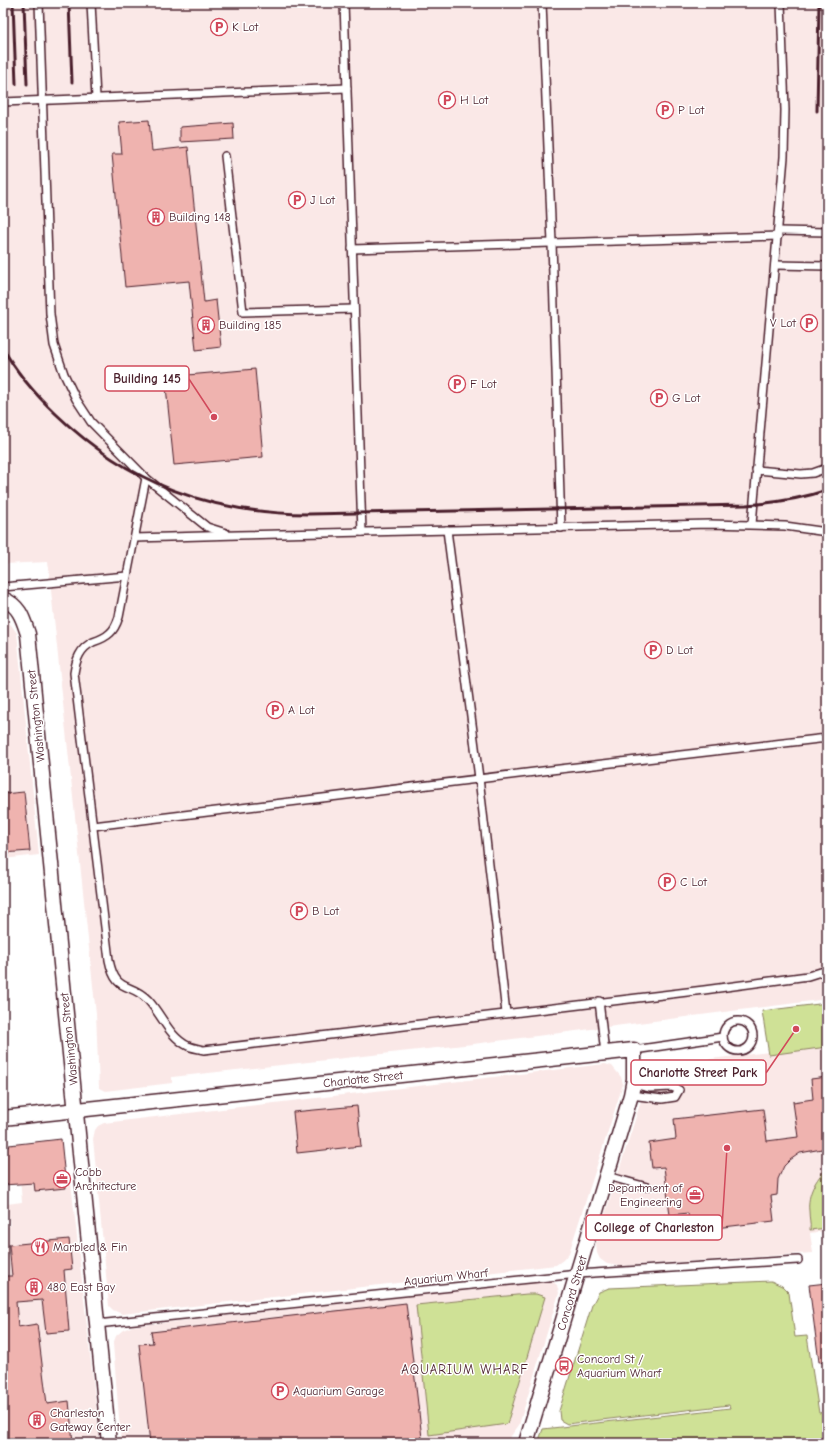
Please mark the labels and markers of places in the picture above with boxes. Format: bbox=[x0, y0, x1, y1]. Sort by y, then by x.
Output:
parking icon: K Lot bbox=[209, 17, 229, 37]
place label: K Lot bbox=[232, 20, 259, 34]
parking icon: H Lot bbox=[437, 90, 457, 110]
place label: H Lot bbox=[460, 93, 489, 107]
parking icon: P Lot bbox=[655, 100, 675, 120]
place label: P Lot bbox=[678, 103, 705, 117]
parking icon: J Lot bbox=[287, 190, 307, 210]
place label: J Lot bbox=[310, 193, 336, 207]
building icon: Building 148 bbox=[146, 207, 166, 227]
place label: Building 148 bbox=[169, 210, 231, 224]
parking icon: V Lot bbox=[799, 313, 819, 333]
building icon: Building 185 bbox=[196, 315, 216, 335]
place label: V Lot bbox=[770, 316, 797, 330]
place label: Building 185 bbox=[219, 318, 281, 332]
callout: Building 145 bbox=[105, 366, 189, 391]
parking icon: F Lot bbox=[447, 374, 467, 394]
place label: F Lot bbox=[470, 377, 497, 391]
parking icon: G Lot bbox=[649, 388, 669, 408]
place label: G Lot bbox=[672, 391, 701, 405]
parking icon: D Lot bbox=[643, 640, 663, 660]
place label: D Lot bbox=[666, 643, 694, 657]
parking icon: A Lot bbox=[265, 700, 285, 720]
place label: A Lot bbox=[288, 703, 315, 717]
parking icon: C Lot bbox=[657, 872, 677, 892]
place label: C Lot bbox=[680, 875, 707, 889]
parking icon: B Lot bbox=[289, 901, 309, 921]
place label: B Lot bbox=[312, 904, 339, 918]
callout: Charlotte Street Park bbox=[631, 1060, 766, 1085]
place label: Cobb Architecture bbox=[75, 1165, 136, 1193]
office icon: Cobb Architecture bbox=[52, 1169, 72, 1189]
place label: Department of Engineering bbox=[608, 1181, 683, 1209]
office icon: Department of Engineering bbox=[685, 1185, 705, 1205]
callout: College of Charleston bbox=[586, 1215, 722, 1240]
restaurant icon: Marbled & Fin bbox=[30, 1237, 50, 1257]
place label: Marbled & Fin bbox=[53, 1240, 127, 1254]
building icon: 480 East Bay bbox=[24, 1277, 44, 1297]
place label: 480 East Bay bbox=[47, 1280, 116, 1294]
place label: Concord St / Aquarium Wharf bbox=[577, 1352, 662, 1380]
bus stop icon: Concord St / Aquarium Wharf bbox=[554, 1356, 574, 1376]
parking icon: Aquarium Garage bbox=[270, 1381, 290, 1401]
place label: Aquarium Garage bbox=[293, 1384, 384, 1398]
place label: Charleston Gateway Center bbox=[50, 1406, 131, 1434]
building icon: Charleston Gateway Center bbox=[27, 1410, 47, 1430]

